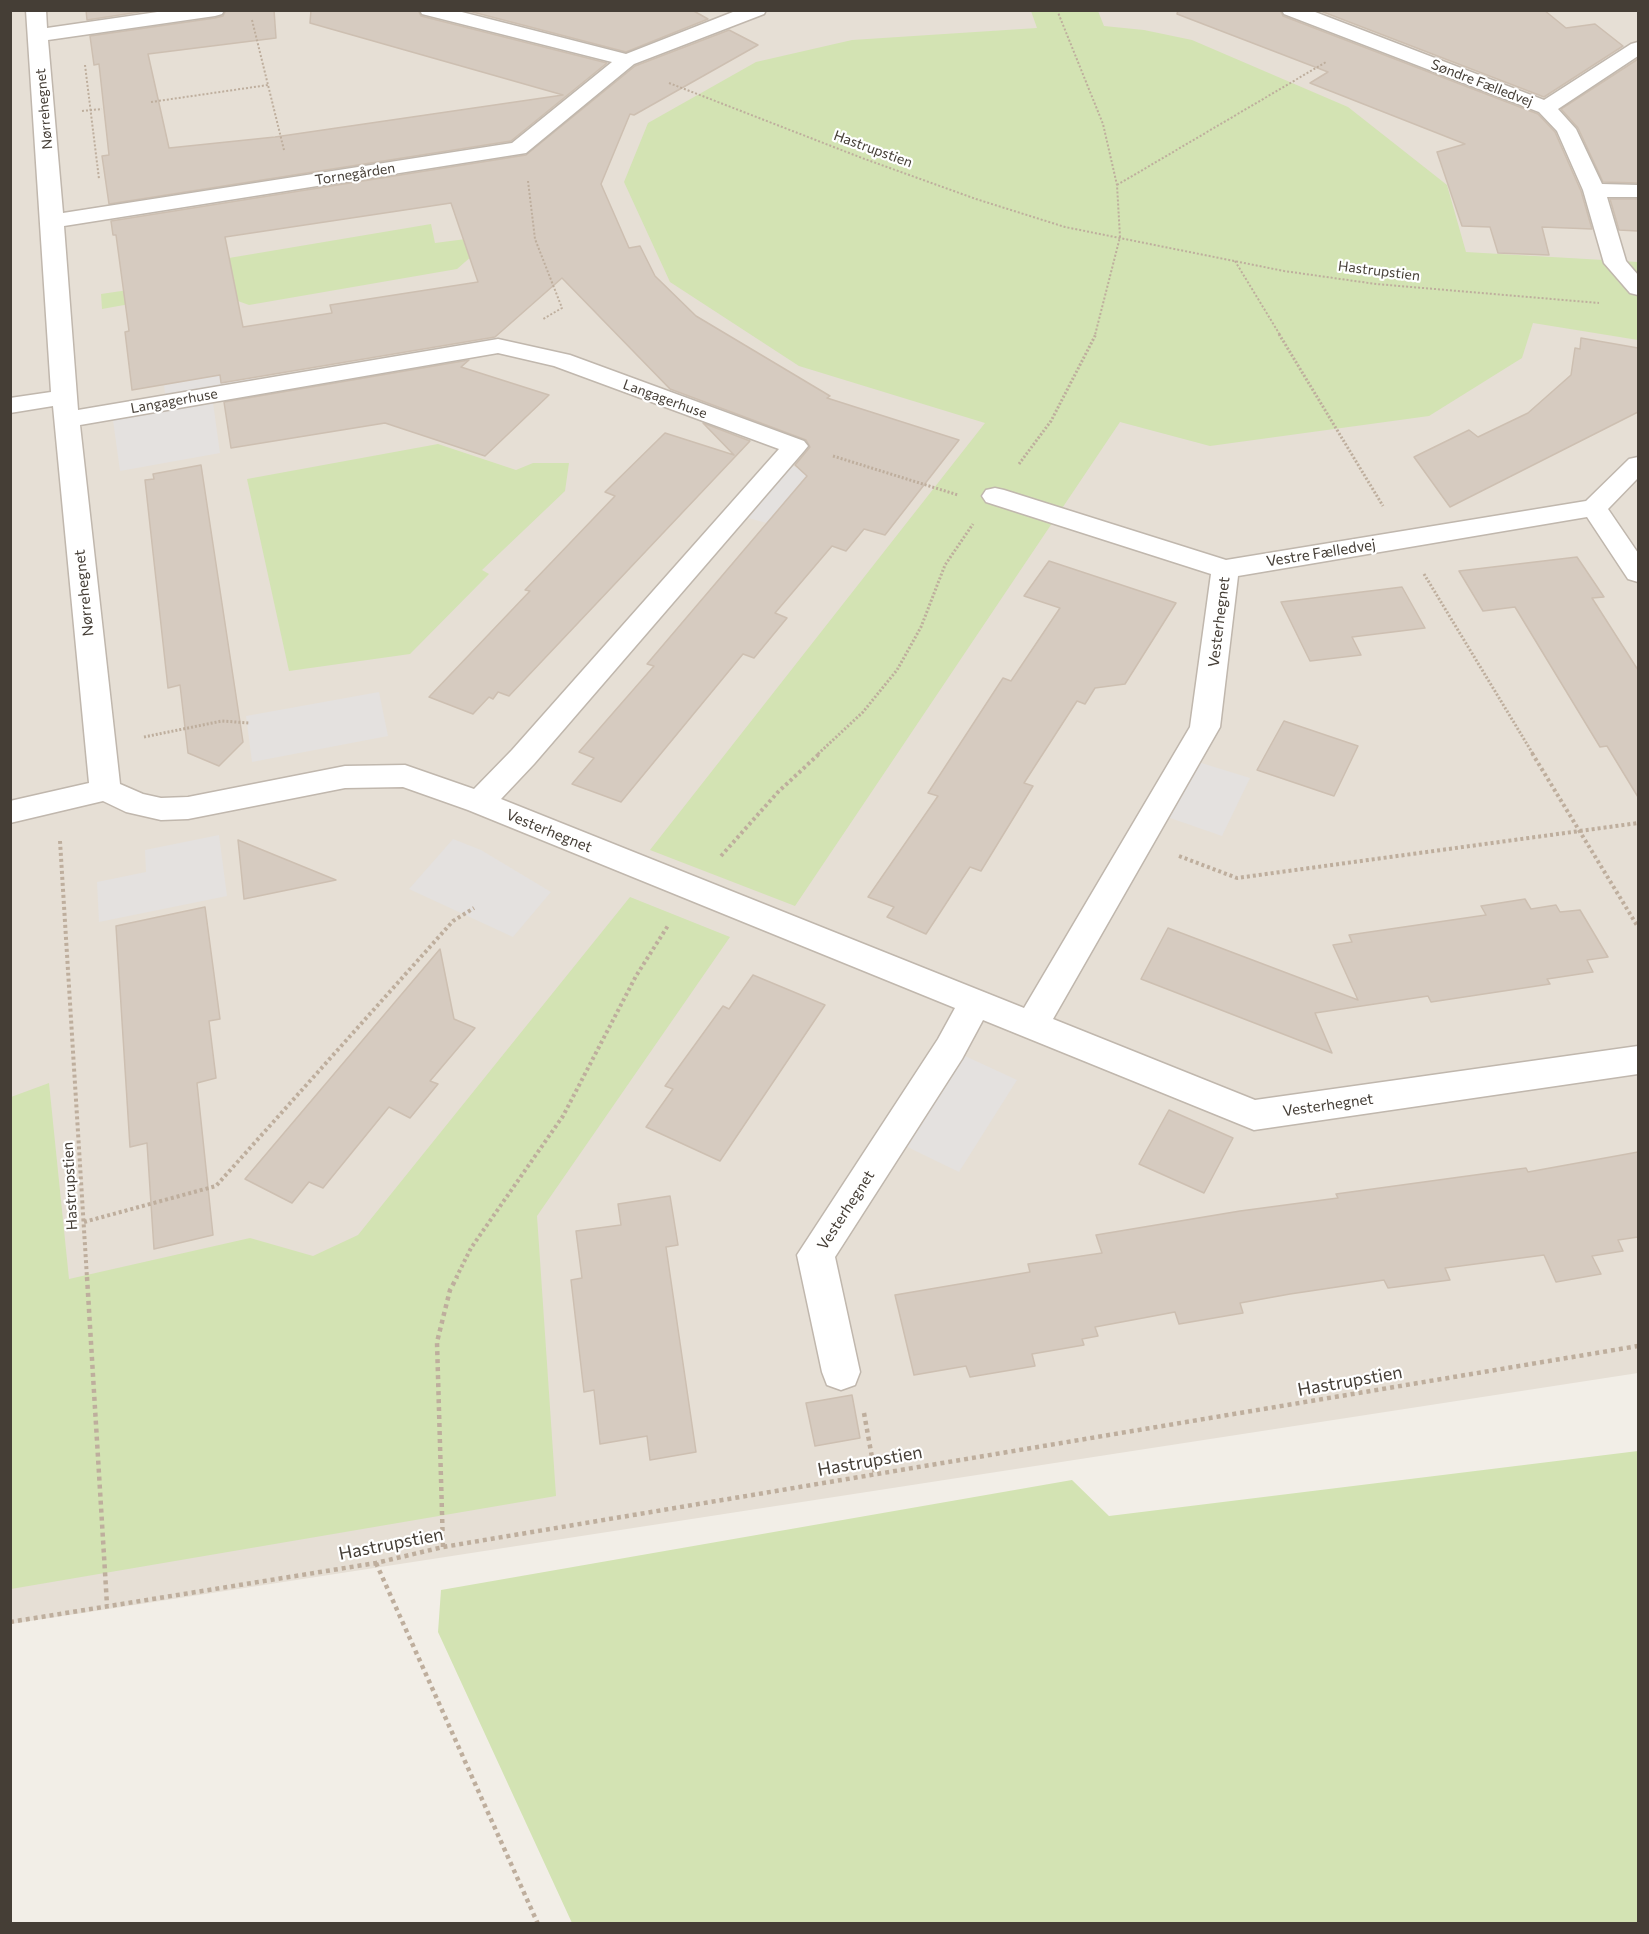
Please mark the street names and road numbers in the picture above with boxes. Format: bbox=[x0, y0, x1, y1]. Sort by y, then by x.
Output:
street label: Søndre Fælledvej bbox=[1429, 56, 1535, 110]
street label: Nørrehegnet bbox=[32, 68, 56, 150]
street label: Hastrupstien bbox=[831, 127, 915, 171]
street label: Tornegården bbox=[314, 159, 396, 189]
street label: Hastrupstien bbox=[1337, 258, 1421, 284]
street label: Langagerhuse bbox=[621, 376, 709, 422]
street label: Langagerhuse bbox=[129, 385, 219, 417]
street label: Vestre Fælledvej bbox=[1265, 535, 1377, 571]
street label: Nørrehegnet bbox=[70, 549, 98, 637]
street label: Vesterhegnet bbox=[1205, 576, 1233, 668]
street label: Vesterhegnet bbox=[503, 806, 595, 856]
street label: Vesterhegnet bbox=[1282, 1090, 1374, 1120]
street label: Hastrupstien bbox=[59, 1141, 81, 1231]
street label: Vesterhegnet bbox=[814, 1167, 878, 1253]
street label: Hastrupstien bbox=[1296, 1361, 1404, 1401]
street label: Hastrupstien bbox=[816, 1441, 924, 1481]
street label: Hastrupstien bbox=[337, 1523, 445, 1565]

